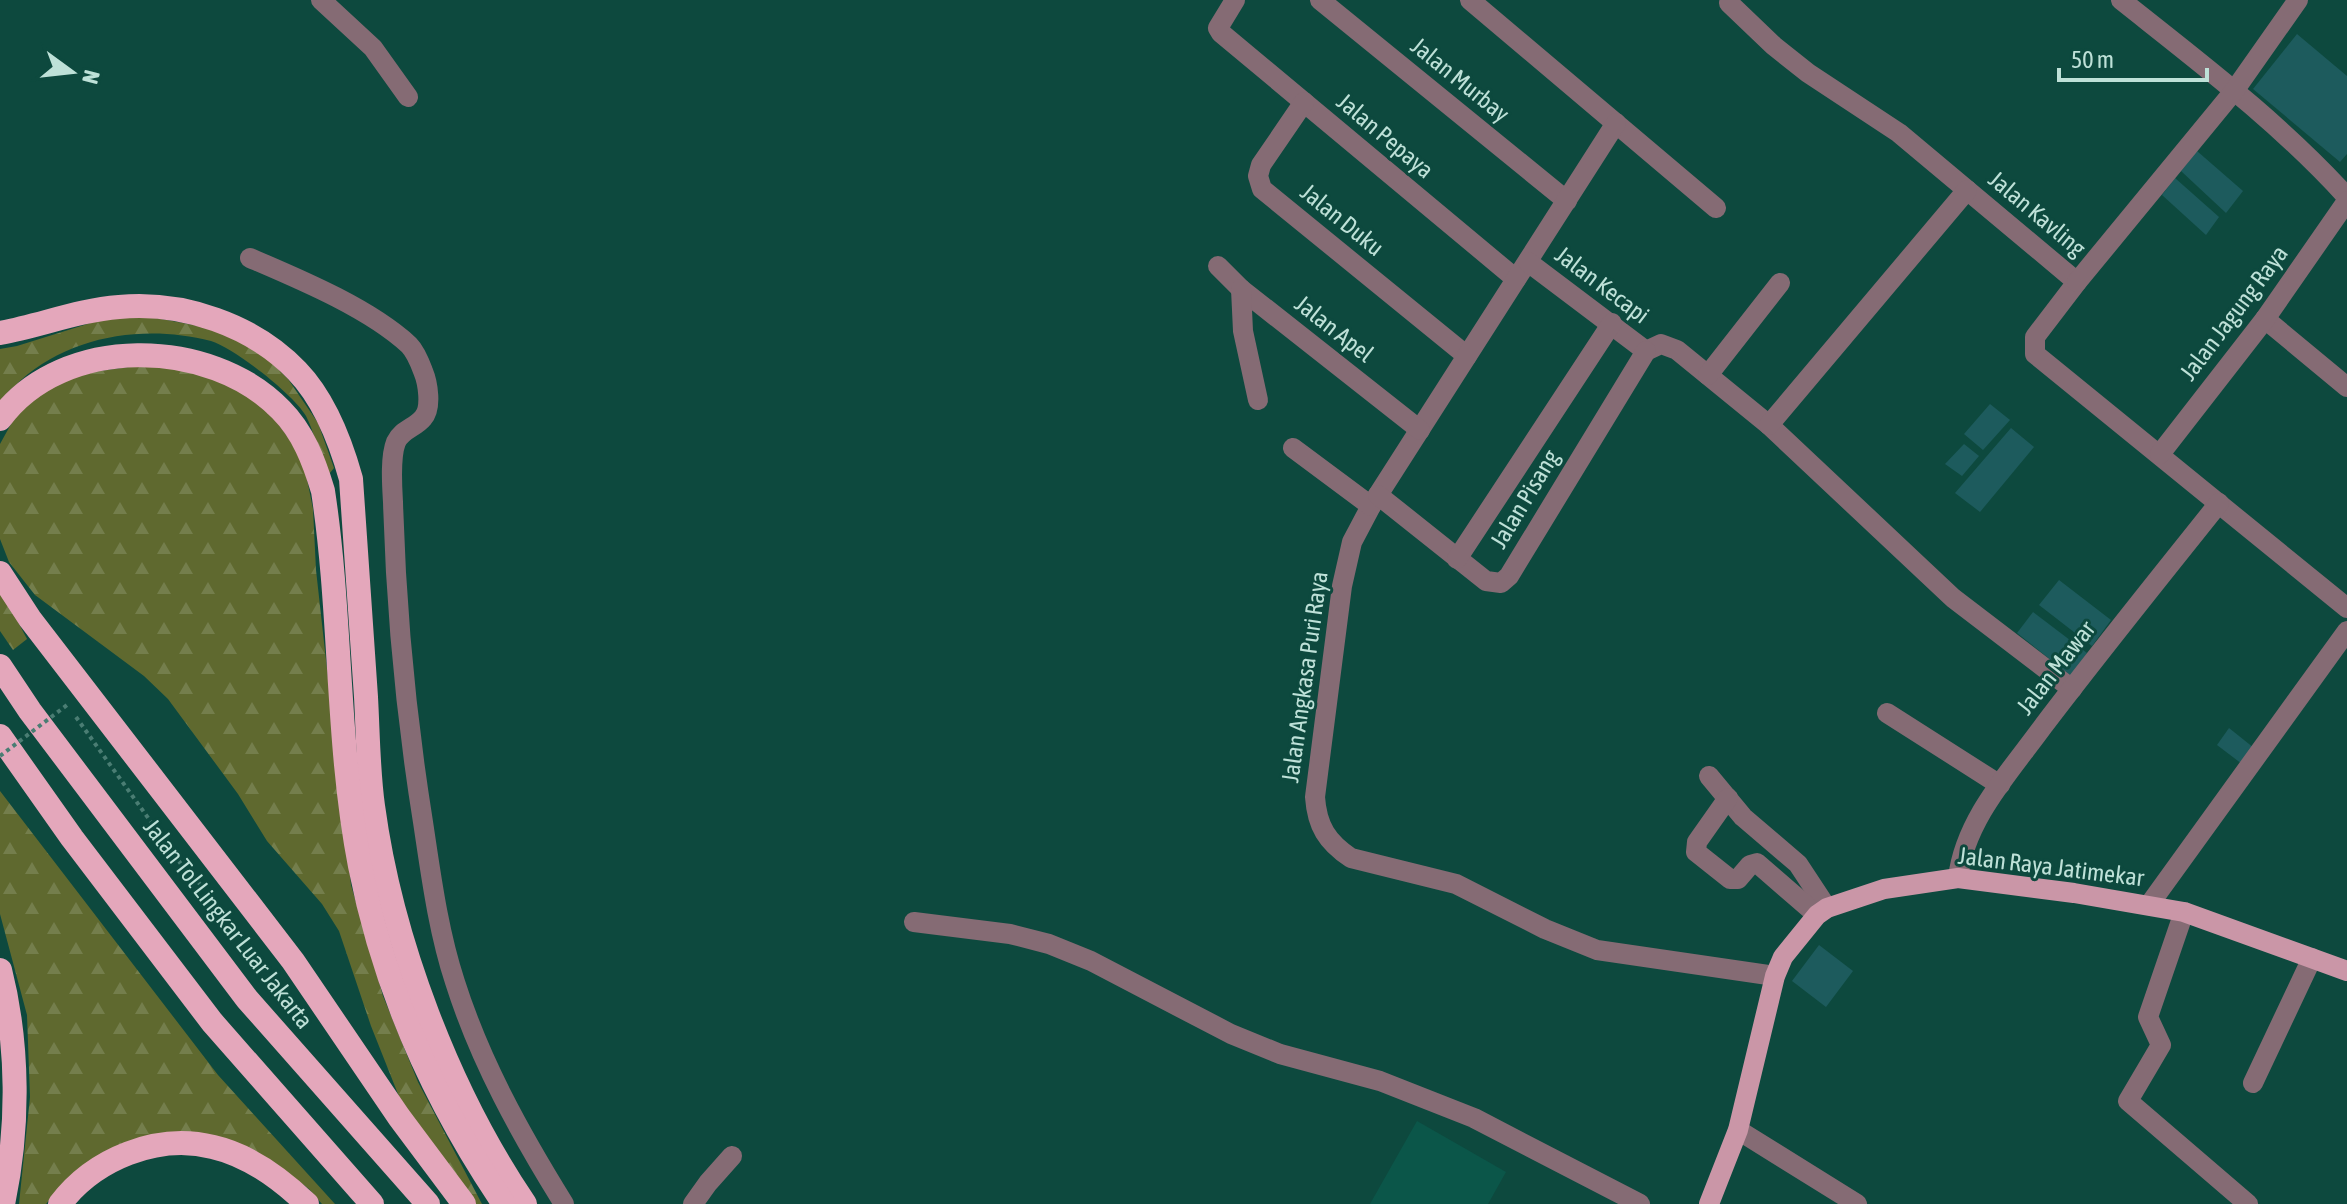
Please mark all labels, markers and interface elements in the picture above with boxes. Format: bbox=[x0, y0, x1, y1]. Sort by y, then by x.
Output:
north arrow bbox=[32, 32, 112, 112]
street label: Jalan Murbay bbox=[1406, 32, 1515, 127]
scale bar bbox=[2059, 32, 2207, 82]
text: 50 m bbox=[2071, 46, 2114, 73]
text: N bbox=[77, 68, 106, 87]
street label: Jalan Pepaya bbox=[1332, 88, 1439, 184]
street label: Jalan Kavling bbox=[1984, 166, 2092, 262]
street label: Jalan Duku bbox=[1296, 178, 1389, 261]
street label: Jalan Jagung Raya bbox=[2174, 240, 2293, 385]
street label: Jalan Kecapi bbox=[1550, 241, 1654, 329]
street label: Jalan Apel bbox=[1290, 290, 1379, 368]
street label: Jalan Pisang bbox=[1485, 444, 1565, 553]
street label: Jalan Angkasa Puri Raya bbox=[1276, 570, 1333, 784]
street label: Jalan Mawar bbox=[2011, 615, 2101, 720]
street label: Jalan Tol Lingkar Luar Jakarta bbox=[138, 814, 318, 1034]
street label: Jalan Raya Jatimekar bbox=[1957, 842, 2146, 891]

